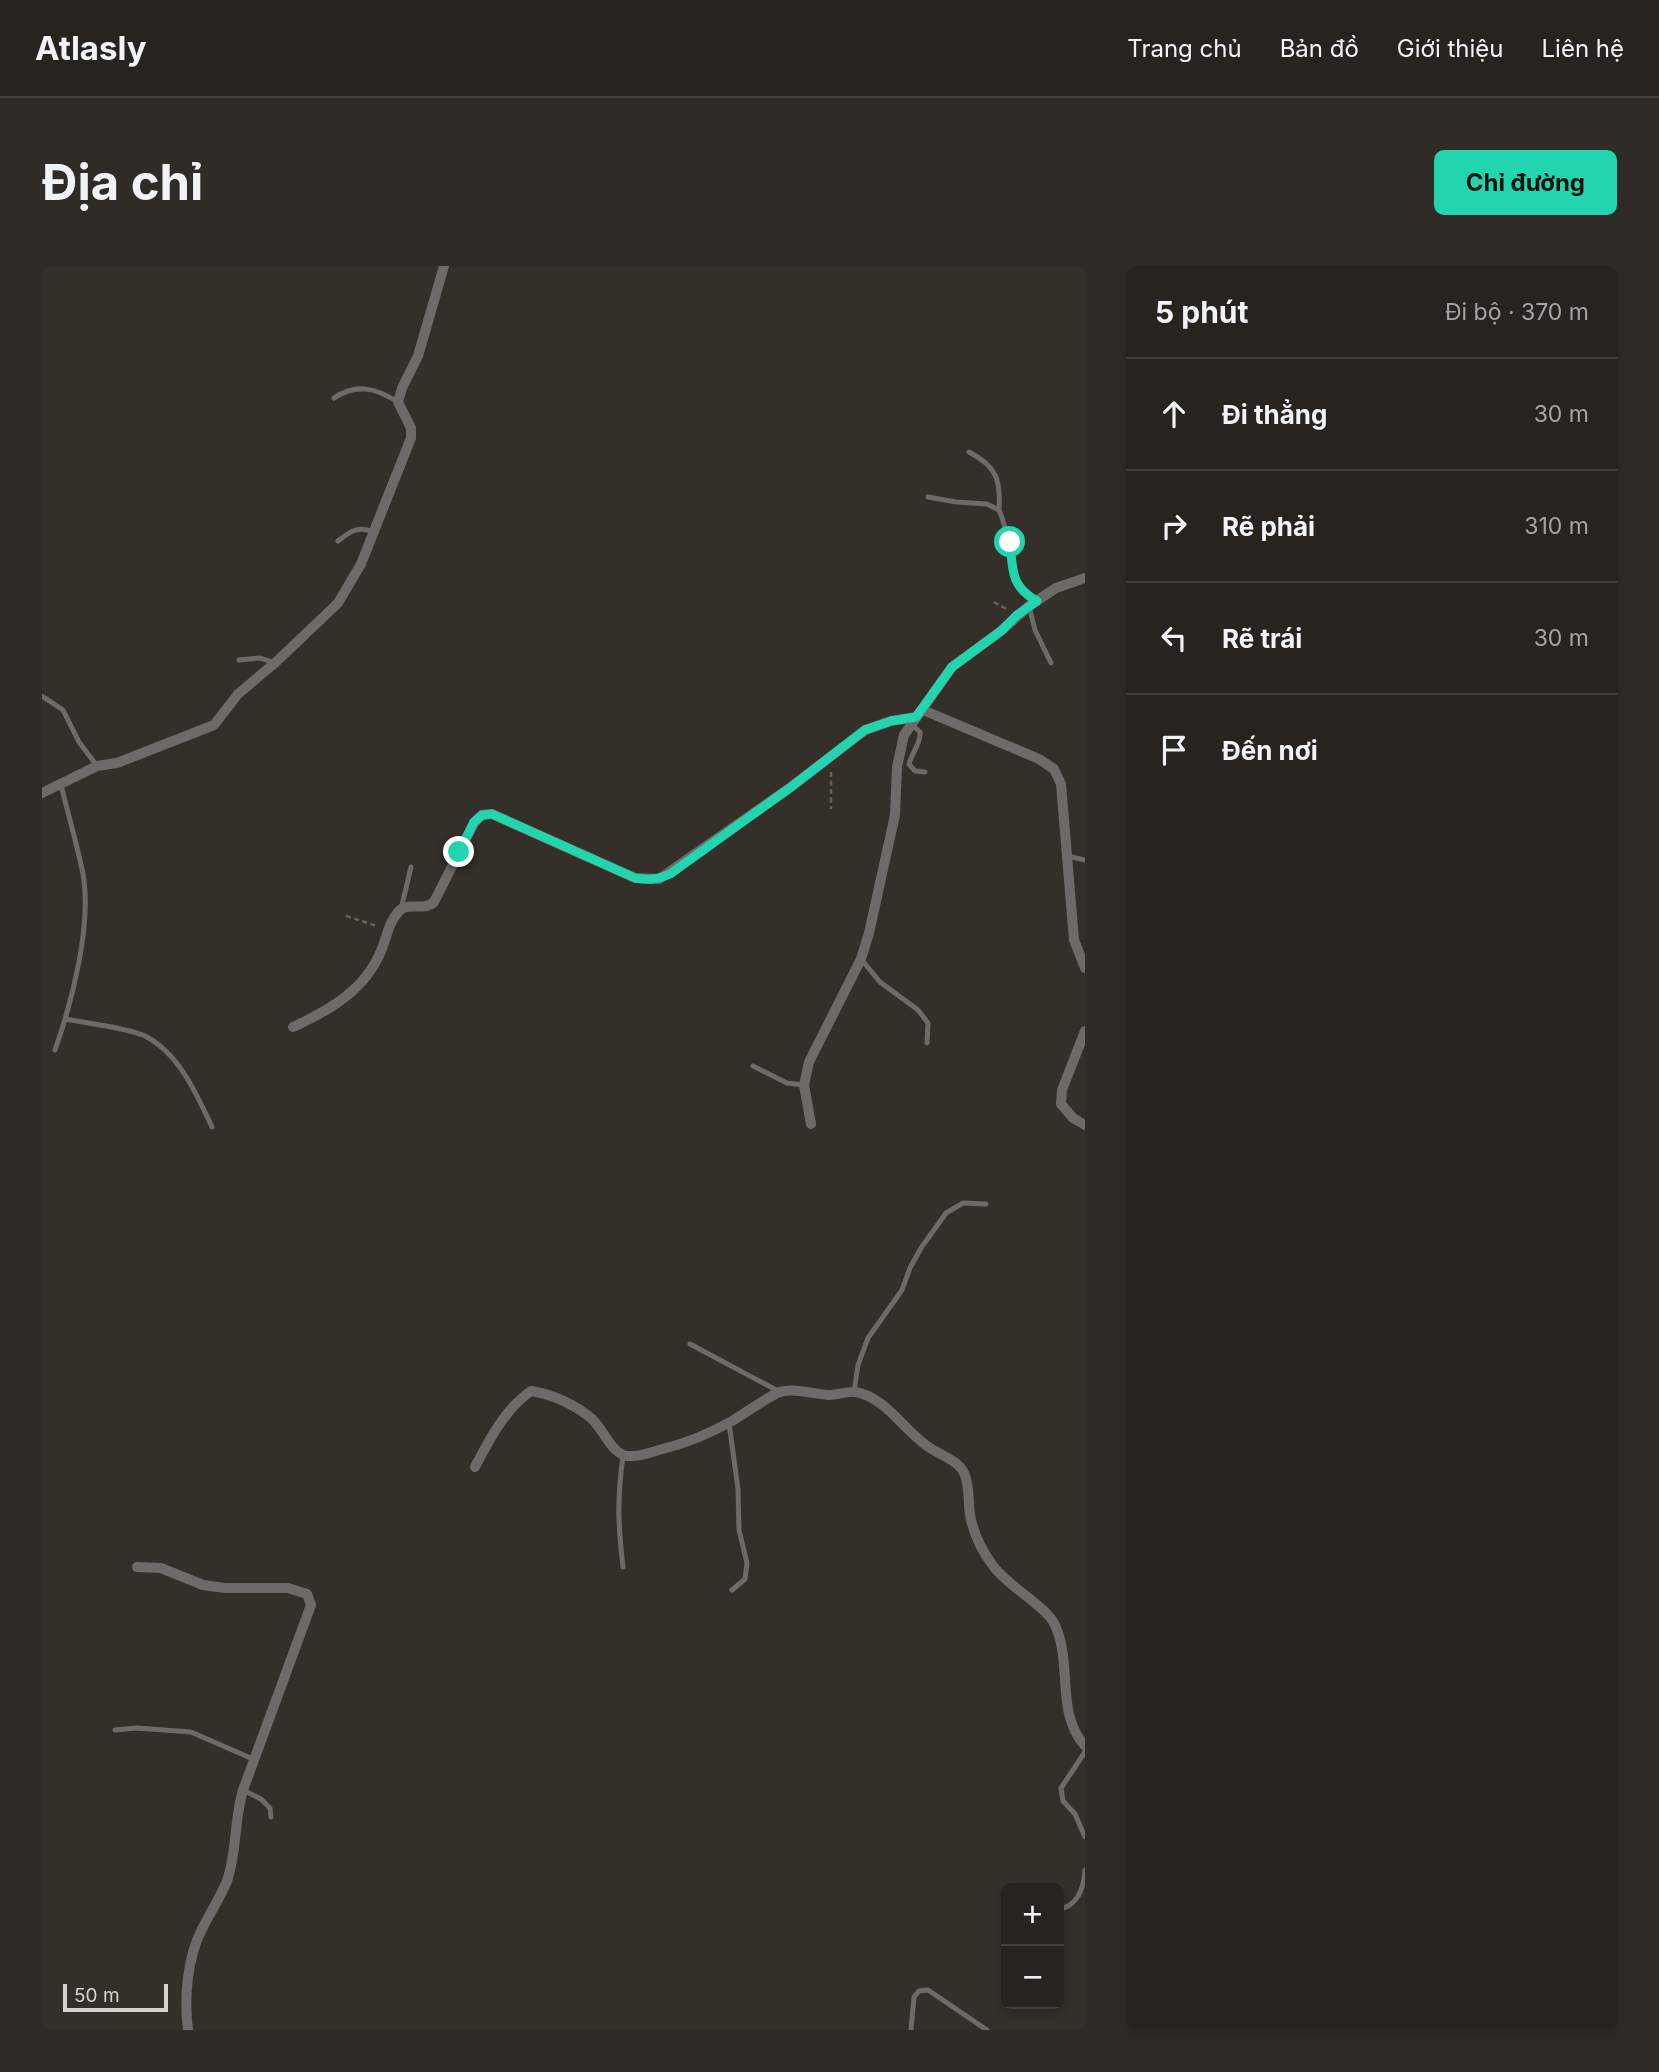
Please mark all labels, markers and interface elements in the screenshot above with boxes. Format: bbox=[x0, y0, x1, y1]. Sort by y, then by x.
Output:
text: Atlasly bbox=[35, 28, 147, 68]
text: Trang chủ bbox=[1127, 34, 1242, 63]
text: Bản đồ bbox=[1280, 34, 1359, 63]
text: Giới thiệu bbox=[1397, 34, 1504, 63]
text: Liên hệ bbox=[1542, 34, 1624, 63]
button: Chỉ đường bbox=[1434, 150, 1617, 215]
text: Địa chỉ bbox=[42, 153, 203, 212]
text: 5 phút bbox=[1155, 294, 1249, 330]
text: Đi bộ · 370 m bbox=[1445, 298, 1589, 326]
icon: ahead bbox=[1155, 395, 1193, 433]
text: Đi thẳng bbox=[1222, 399, 1327, 430]
text: 30 m bbox=[1534, 400, 1589, 428]
icon: right bbox=[1155, 507, 1193, 545]
text: Rẽ phải bbox=[1222, 511, 1315, 542]
text: 310 m bbox=[1524, 512, 1589, 540]
route start bbox=[994, 526, 1025, 557]
icon: left bbox=[1155, 619, 1193, 657]
text: Rẽ trái bbox=[1222, 623, 1302, 654]
text: 30 m bbox=[1534, 624, 1589, 652]
icon: arrive bbox=[1155, 731, 1193, 769]
text: Đến nơi bbox=[1222, 735, 1318, 766]
route end bbox=[443, 836, 474, 867]
map controls bbox=[1001, 1883, 1064, 2009]
button: + bbox=[1001, 1883, 1064, 1946]
button: − bbox=[1001, 1946, 1064, 2009]
scale bar bbox=[63, 1981, 168, 2013]
text: 50 m bbox=[74, 1984, 120, 2007]

